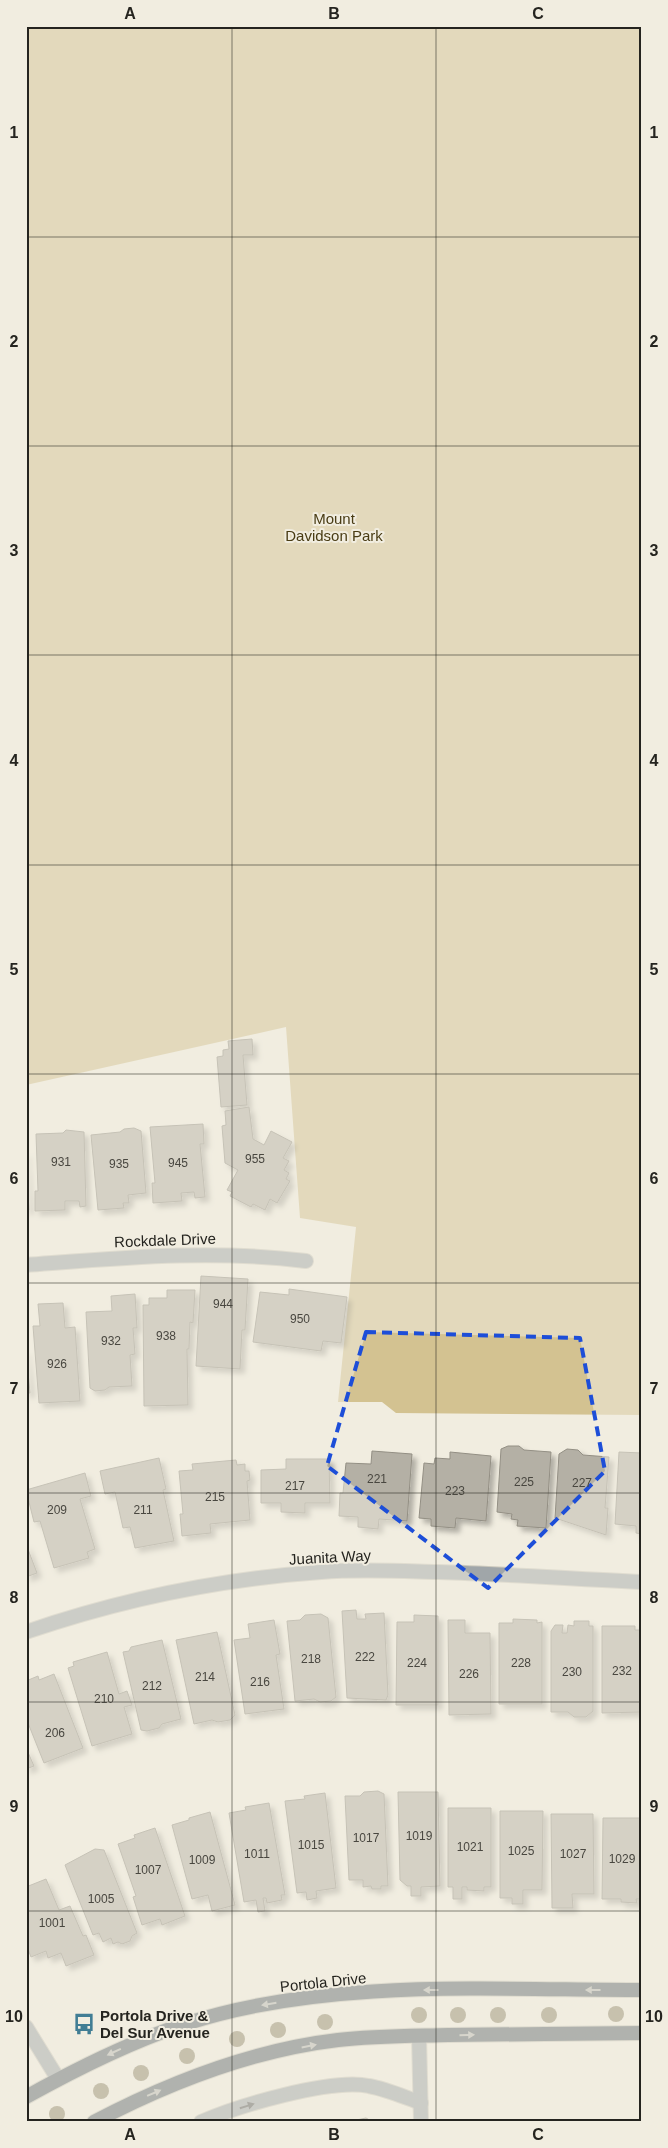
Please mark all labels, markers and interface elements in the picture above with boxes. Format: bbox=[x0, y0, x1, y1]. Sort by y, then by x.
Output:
text: A bbox=[124, 5, 136, 22]
text: B bbox=[328, 5, 340, 22]
text: C bbox=[532, 5, 544, 22]
text: 1 bbox=[10, 124, 19, 141]
text: 1 bbox=[650, 124, 659, 141]
text: 2 bbox=[10, 333, 19, 350]
text: 2 bbox=[650, 333, 659, 350]
park label: Mount Davidson Park bbox=[285, 510, 383, 544]
text: 3 bbox=[10, 542, 19, 559]
text: 3 bbox=[650, 542, 659, 559]
text: 4 bbox=[10, 752, 19, 769]
text: 4 bbox=[650, 752, 659, 769]
text: 5 bbox=[10, 961, 19, 978]
text: 5 bbox=[650, 961, 659, 978]
house number: 955 bbox=[245, 1152, 265, 1166]
house number: 931 bbox=[51, 1155, 71, 1169]
house number: 945 bbox=[168, 1156, 188, 1170]
house number: 935 bbox=[109, 1157, 129, 1171]
text: 6 bbox=[10, 1170, 19, 1187]
text: 6 bbox=[650, 1170, 659, 1187]
street label: Rockdale Drive bbox=[114, 1230, 216, 1250]
house number: 944 bbox=[213, 1297, 233, 1311]
house number: 950 bbox=[290, 1312, 310, 1326]
house number: 938 bbox=[156, 1329, 176, 1343]
house number: 932 bbox=[101, 1334, 121, 1348]
house number: 926 bbox=[47, 1357, 67, 1371]
text: 7 bbox=[10, 1380, 19, 1397]
text: 7 bbox=[650, 1380, 659, 1397]
house number: 221 bbox=[367, 1472, 387, 1486]
house number: 225 bbox=[514, 1475, 534, 1489]
house number: 227 bbox=[572, 1476, 592, 1490]
house number: 217 bbox=[285, 1479, 305, 1493]
house number: 223 bbox=[445, 1484, 465, 1498]
house number: 215 bbox=[205, 1490, 225, 1504]
house number: 209 bbox=[47, 1503, 67, 1517]
house number: 211 bbox=[133, 1503, 153, 1517]
street label: Juanita Way bbox=[289, 1546, 372, 1568]
text: 8 bbox=[10, 1589, 19, 1606]
text: 8 bbox=[650, 1589, 659, 1606]
house number: 222 bbox=[355, 1650, 375, 1664]
house number: 218 bbox=[301, 1652, 321, 1666]
house number: 224 bbox=[407, 1656, 427, 1670]
house number: 228 bbox=[511, 1656, 531, 1670]
house number: 232 bbox=[612, 1664, 632, 1678]
house number: 230 bbox=[562, 1665, 582, 1679]
house number: 226 bbox=[459, 1667, 479, 1681]
house number: 214 bbox=[195, 1670, 215, 1684]
house number: 216 bbox=[250, 1675, 270, 1689]
house number: 212 bbox=[142, 1679, 162, 1693]
house number: 210 bbox=[94, 1692, 114, 1706]
house number: 206 bbox=[45, 1726, 65, 1740]
text: 9 bbox=[10, 1798, 19, 1815]
text: 9 bbox=[650, 1798, 659, 1815]
house number: 1019 bbox=[406, 1829, 433, 1843]
house number: 1017 bbox=[353, 1831, 380, 1845]
house number: 1015 bbox=[298, 1838, 325, 1852]
house number: 1021 bbox=[457, 1840, 484, 1854]
house number: 1025 bbox=[508, 1844, 535, 1858]
house number: 1011 bbox=[244, 1847, 270, 1861]
house number: 1027 bbox=[560, 1847, 587, 1861]
house number: 1029 bbox=[609, 1852, 636, 1866]
house number: 1009 bbox=[189, 1853, 216, 1867]
house number: 1007 bbox=[135, 1863, 162, 1877]
house number: 1005 bbox=[88, 1892, 115, 1906]
house number: 1001 bbox=[39, 1916, 66, 1930]
street label: Portola Drive bbox=[279, 1969, 367, 1995]
one-way arrow bbox=[422, 1986, 438, 1994]
one-way arrow bbox=[585, 1986, 601, 1994]
one-way arrow bbox=[261, 2001, 277, 2009]
place label: Portola Drive & Del Sur Avenue bbox=[100, 2007, 210, 2041]
text: 10 bbox=[5, 2008, 23, 2025]
text: 10 bbox=[645, 2008, 663, 2025]
bus stop icon: Portola Drive & Del Sur Avenue bbox=[71, 2011, 97, 2037]
one-way arrow bbox=[460, 2031, 476, 2039]
one-way arrow bbox=[301, 2041, 317, 2049]
one-way arrow bbox=[107, 2048, 121, 2056]
one-way arrow bbox=[147, 2089, 161, 2097]
one-way arrow bbox=[239, 2102, 254, 2110]
text: A bbox=[124, 2126, 136, 2143]
text: B bbox=[328, 2126, 340, 2143]
text: C bbox=[532, 2126, 544, 2143]

